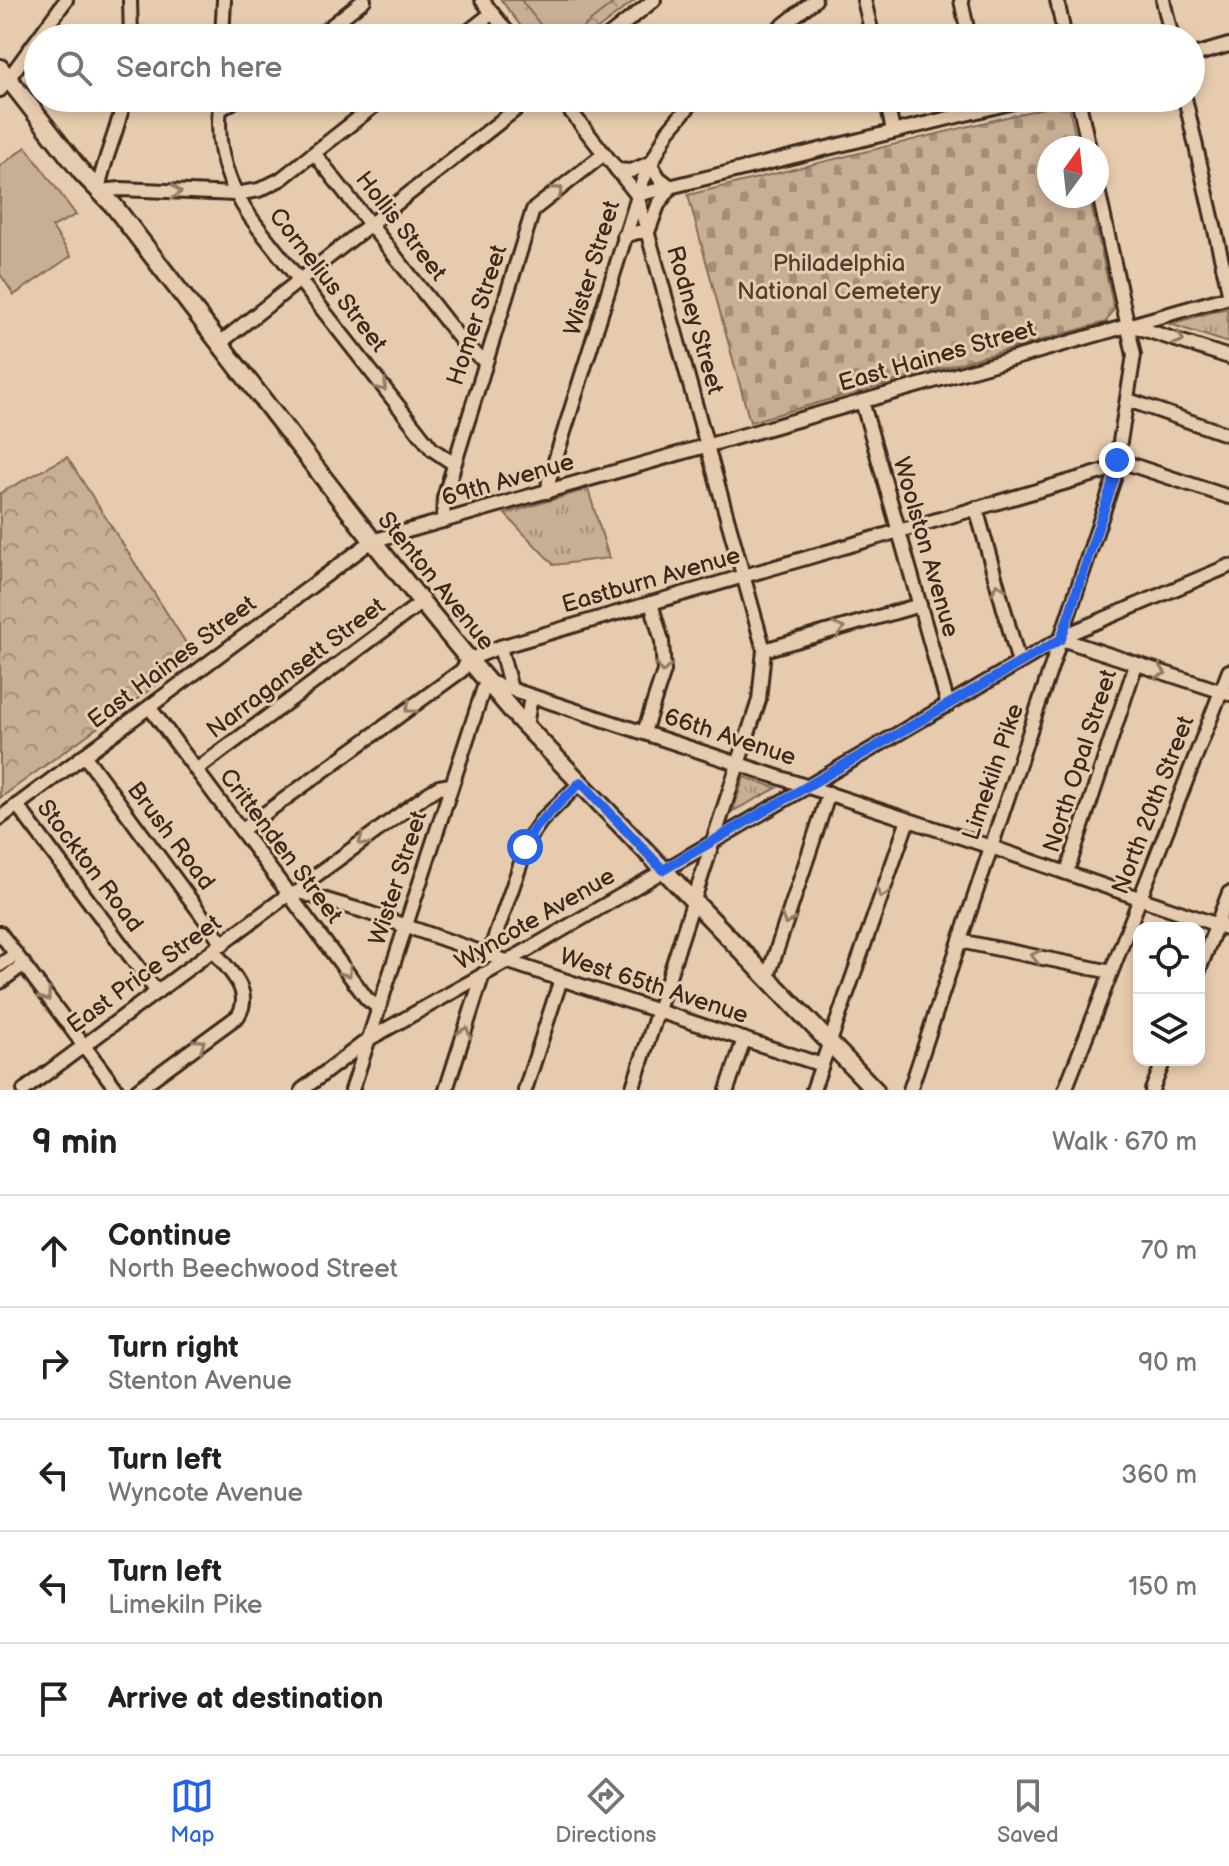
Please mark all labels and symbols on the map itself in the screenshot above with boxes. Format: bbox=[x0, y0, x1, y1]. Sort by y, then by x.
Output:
north arrow bbox=[1037, 136, 1109, 208]
street label: Hollis Street bbox=[349, 165, 453, 287]
one-way arrow bbox=[170, 183, 183, 200]
one-way arrow bbox=[549, 187, 564, 201]
street label: Wister Street bbox=[558, 196, 626, 339]
street label: Cornelius Street bbox=[263, 202, 394, 358]
street label: Homer Street bbox=[441, 241, 514, 389]
street label: Rodney Street bbox=[660, 242, 730, 398]
park label: Philadelphia National Cemetery bbox=[737, 249, 941, 306]
street label: East Haines Street bbox=[835, 314, 1039, 398]
one-way arrow bbox=[1171, 330, 1185, 346]
one-way arrow bbox=[373, 377, 387, 392]
route end bbox=[1099, 442, 1135, 478]
street label: 69th Avenue bbox=[439, 447, 577, 513]
street label: Woolston Avenue bbox=[886, 454, 966, 640]
street label: Stenton Avenue bbox=[371, 506, 501, 656]
street label: Eastburn Avenue bbox=[558, 541, 744, 619]
one-way arrow bbox=[991, 582, 1007, 596]
street label: East Haines Street bbox=[82, 589, 262, 735]
street label: Narragansett Street bbox=[201, 591, 391, 745]
one-way arrow bbox=[831, 621, 845, 638]
one-way arrow bbox=[655, 661, 672, 675]
one-way arrow bbox=[1154, 663, 1168, 679]
street label: North Opal Street bbox=[1037, 665, 1123, 856]
one-way arrow bbox=[404, 698, 419, 712]
street label: Limekiln Pike bbox=[956, 700, 1030, 844]
street label: 66th Avenue bbox=[660, 702, 800, 772]
street label: North 20th Street bbox=[1106, 711, 1201, 898]
street label: Crittenden Street bbox=[213, 763, 349, 930]
street label: Brush Road bbox=[121, 776, 221, 896]
street label: Stockton Road bbox=[31, 794, 149, 938]
street label: Wister Street bbox=[363, 807, 434, 949]
route start bbox=[507, 829, 543, 865]
one-way arrow bbox=[357, 832, 371, 846]
street label: Wyncote Avenue bbox=[450, 861, 620, 977]
one-way arrow bbox=[875, 885, 892, 899]
street label: East Price Street bbox=[61, 908, 227, 1040]
one-way arrow bbox=[780, 913, 796, 927]
street label: West 65th Avenue bbox=[556, 942, 752, 1030]
one-way arrow bbox=[1029, 948, 1043, 965]
one-way arrow bbox=[338, 964, 352, 978]
one-way arrow bbox=[36, 987, 51, 1002]
one-way arrow bbox=[455, 1026, 471, 1040]
one-way arrow bbox=[191, 1039, 206, 1054]

